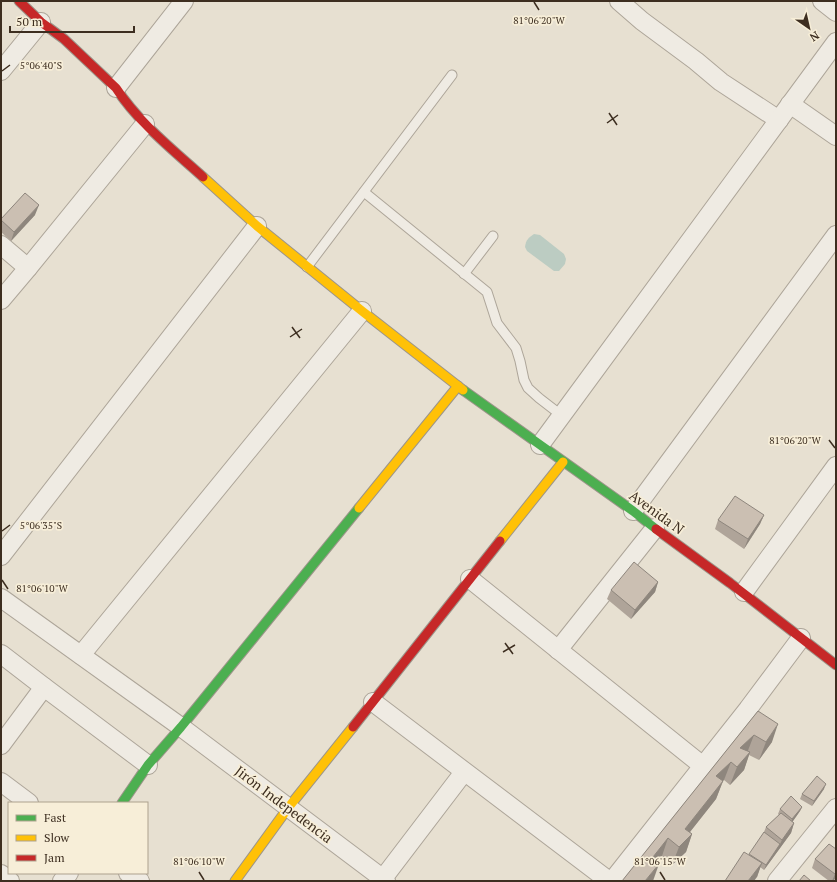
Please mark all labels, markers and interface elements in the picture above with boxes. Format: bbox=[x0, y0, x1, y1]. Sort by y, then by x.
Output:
scale bar bbox=[10, 8, 134, 34]
north arrow bbox=[789, 8, 829, 48]
text: 50 m bbox=[16, 14, 43, 29]
text: 81°06'20"W bbox=[513, 14, 565, 27]
text: N bbox=[807, 28, 822, 45]
text: 5°06'40"S bbox=[20, 59, 62, 72]
text: 81°06'20"W bbox=[769, 434, 821, 447]
street label: Avenida N bbox=[626, 486, 688, 538]
text: 5°06'35"S bbox=[20, 519, 62, 532]
text: 81°06'10"W bbox=[16, 582, 68, 595]
street label: Jirón Indepedencia bbox=[231, 761, 337, 847]
legend bbox=[8, 802, 148, 874]
text: Fast bbox=[44, 810, 67, 825]
text: Slow bbox=[44, 830, 70, 845]
text: Jam bbox=[44, 850, 65, 865]
text: 81°06'10"W bbox=[173, 855, 225, 868]
text: 81°06'15"W bbox=[634, 855, 686, 868]

